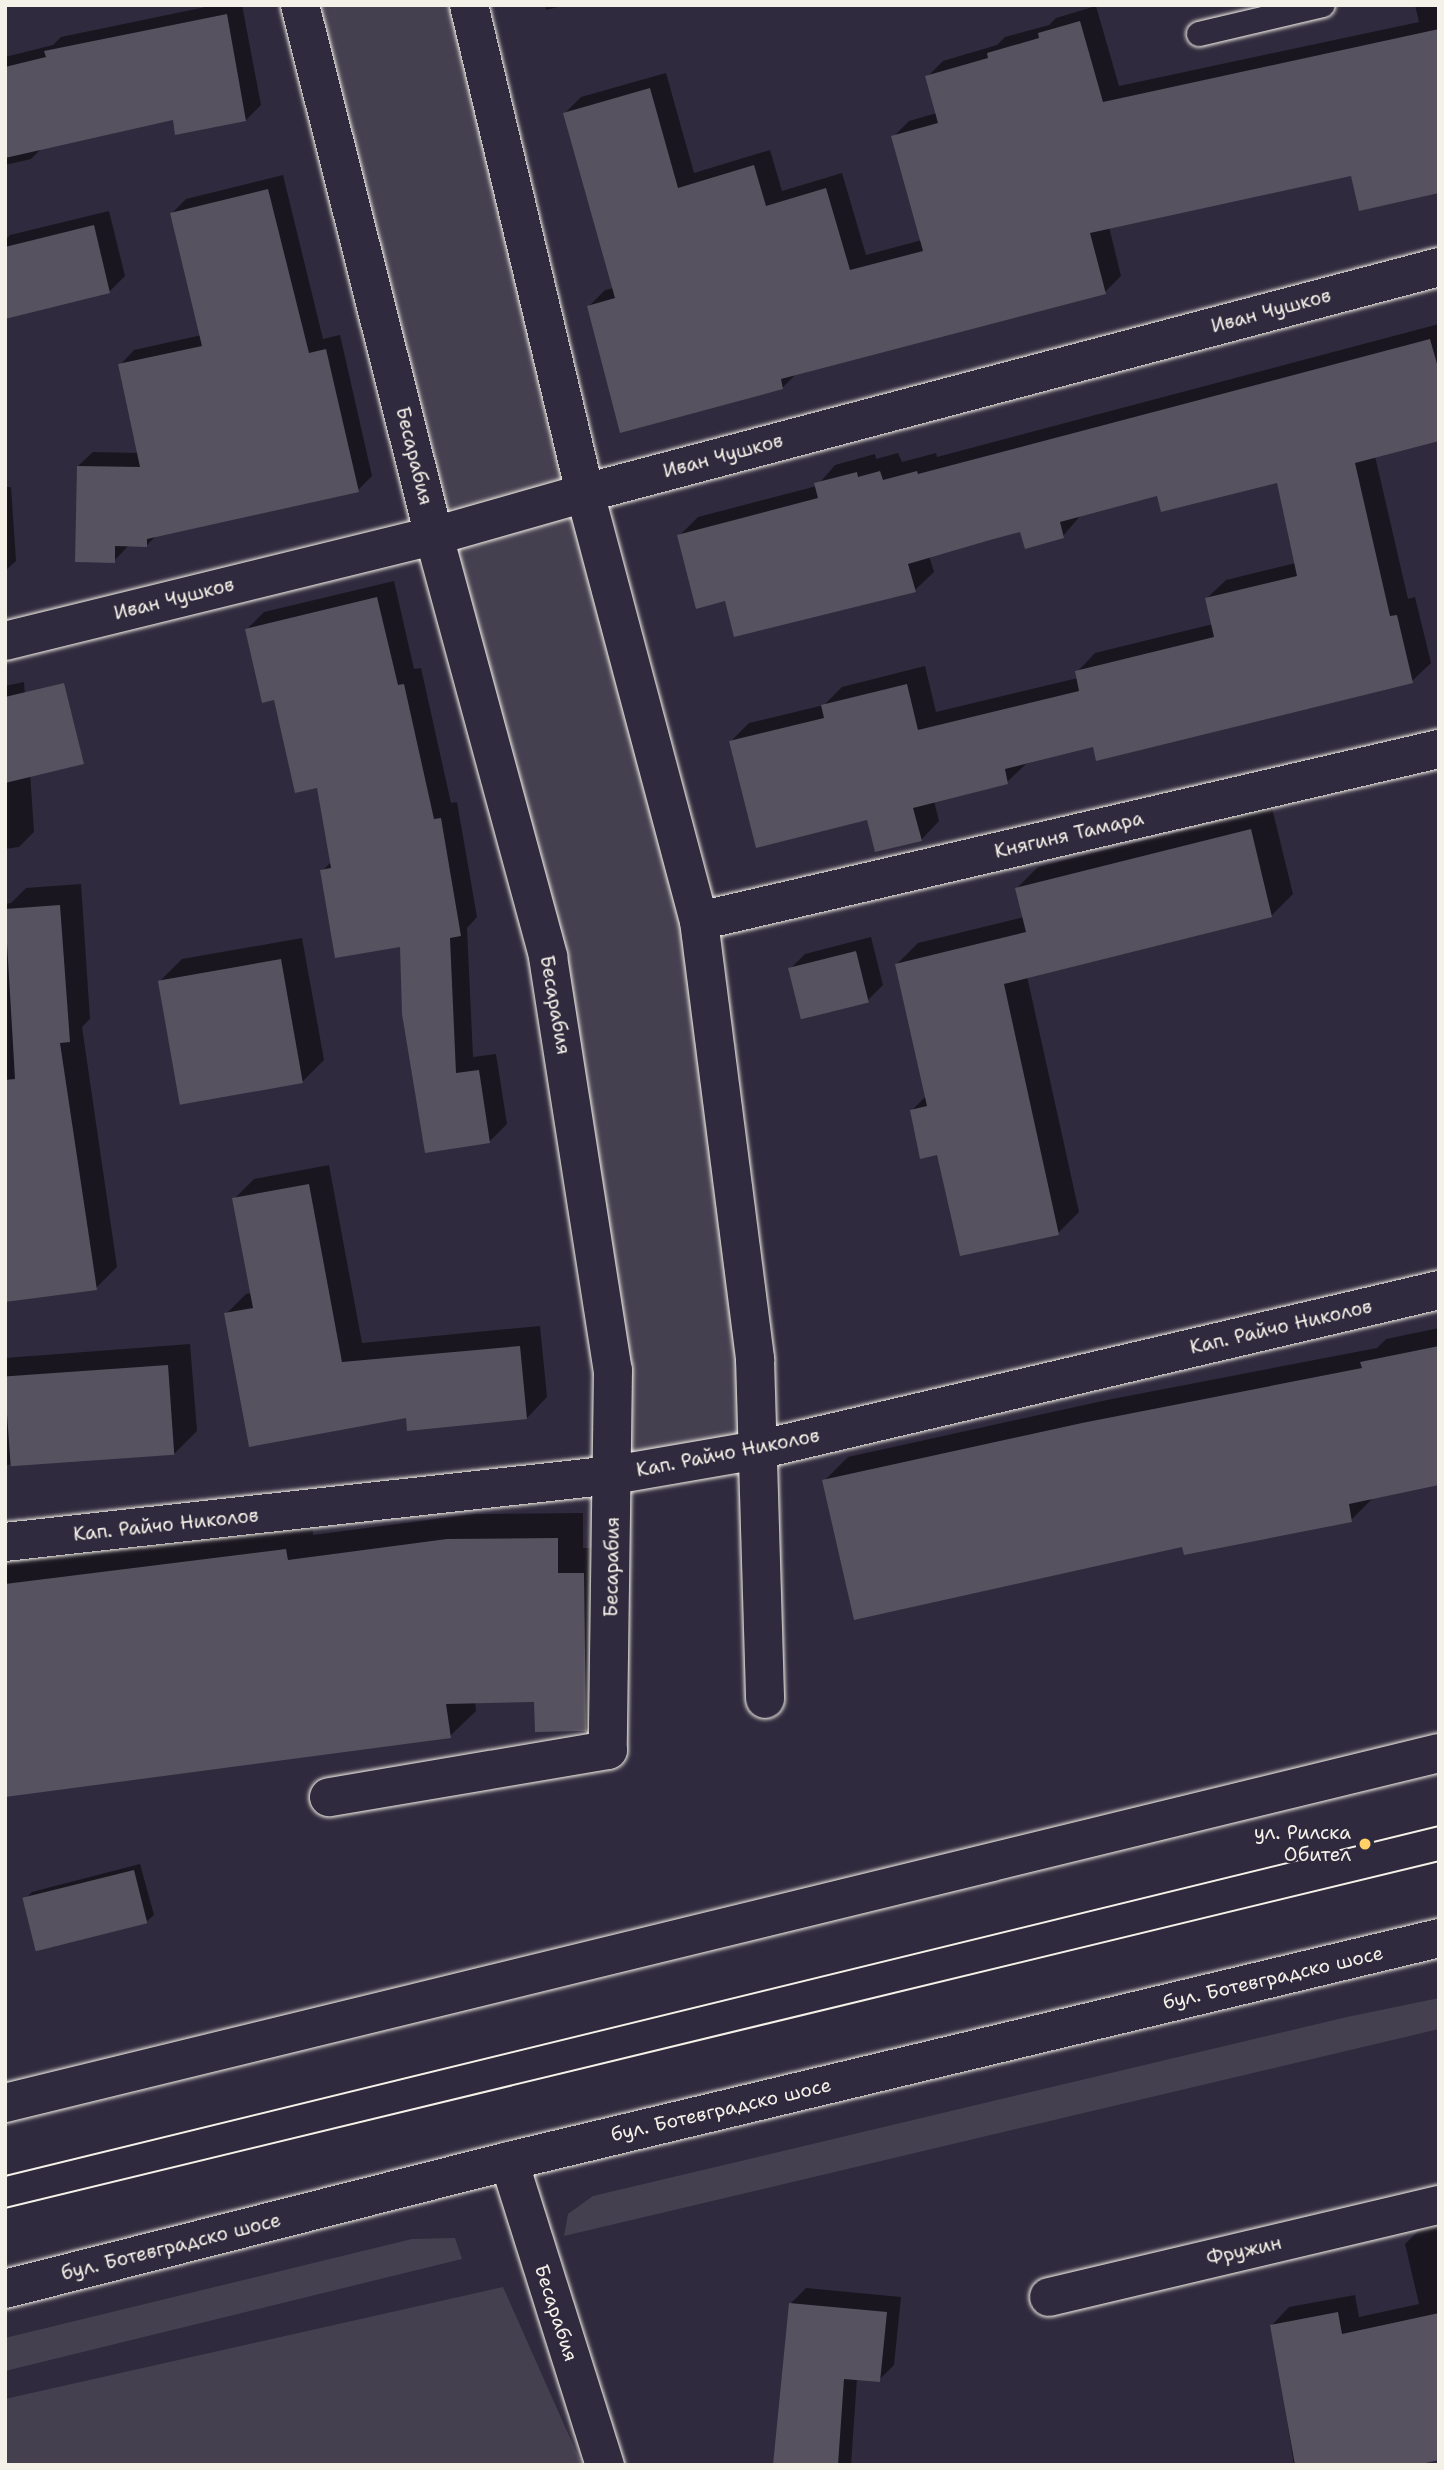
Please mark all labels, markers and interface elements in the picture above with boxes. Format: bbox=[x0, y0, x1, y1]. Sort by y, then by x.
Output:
street label: Иван Чушков bbox=[1209, 284, 1333, 338]
street label: Бесарабия bbox=[391, 404, 437, 508]
street label: Иван Чушков bbox=[661, 429, 785, 483]
street label: Иван Чушков bbox=[111, 573, 237, 625]
street label: Княгиня Тамара bbox=[992, 807, 1146, 863]
street label: Бесарабия bbox=[535, 954, 575, 1056]
street label: Кап. Райчо Николов bbox=[1188, 1295, 1374, 1359]
street label: Кап. Райчо Николов bbox=[634, 1424, 822, 1482]
street label: Кап. Райчо Николов bbox=[72, 1504, 260, 1546]
street label: Бесарабия bbox=[600, 1517, 624, 1617]
place label: ул. Рилска Обител bbox=[1254, 1822, 1351, 1866]
marker: ул. Рилска Обител bbox=[1357, 1836, 1373, 1852]
street label: бул. Ботевградско шосе bbox=[1161, 1942, 1385, 2014]
street label: бул. Ботевградско шосе bbox=[609, 2074, 833, 2146]
street label: бул. Ботевградско шосе bbox=[59, 2209, 283, 2285]
street label: Фружин bbox=[1204, 2231, 1284, 2271]
street label: Бесарабия bbox=[530, 2262, 582, 2364]

